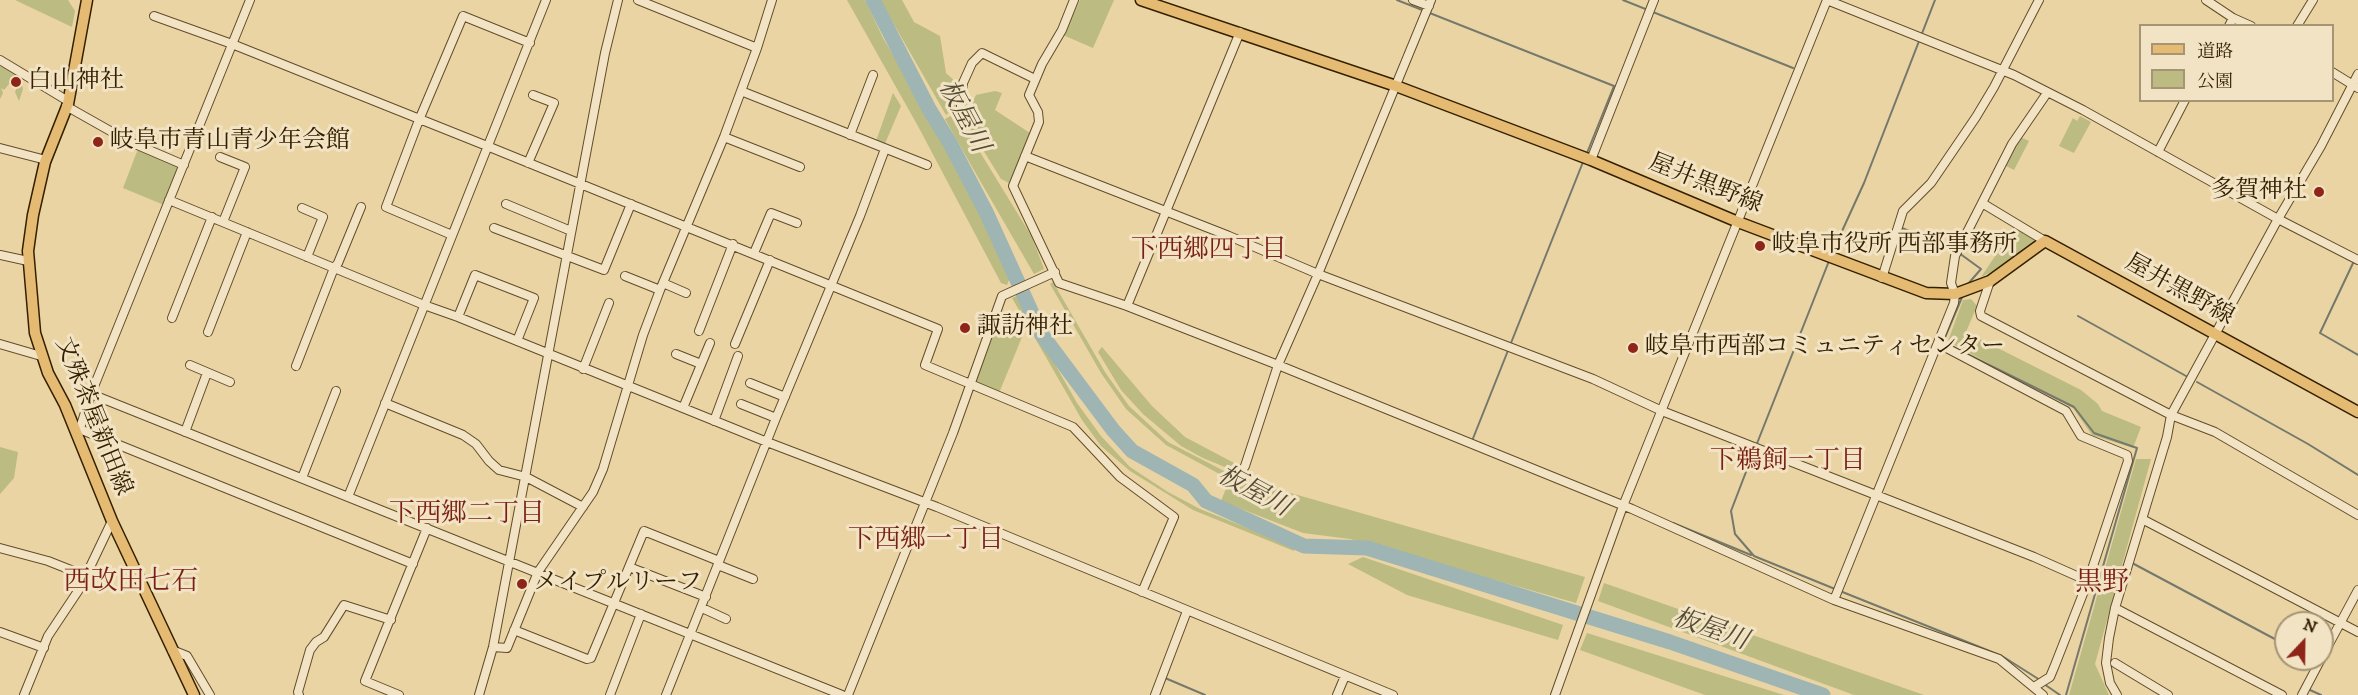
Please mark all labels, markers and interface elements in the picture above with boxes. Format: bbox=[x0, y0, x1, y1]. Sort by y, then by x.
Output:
legend bbox=[2139, 24, 2334, 102]
text: 道路 bbox=[2197, 41, 2233, 63]
place label: 白山神社 bbox=[28, 68, 124, 96]
text: 公園 bbox=[2197, 71, 2233, 93]
marker: 白山神社 bbox=[9, 75, 23, 89]
water label: 板屋川 bbox=[930, 75, 994, 159]
place label: 岐阜市青山青少年会館 bbox=[110, 128, 350, 156]
marker: 岐阜市青山青少年会館 bbox=[91, 135, 105, 149]
street label: 屋井黒野線 bbox=[1644, 149, 1766, 221]
place label: 多賀神社 bbox=[2211, 178, 2307, 206]
marker: 多賀神社 bbox=[2312, 185, 2326, 199]
place label: 岐阜市役所 西部事務所 bbox=[1772, 232, 2017, 260]
district label: 下西郷四丁目 bbox=[1131, 236, 1287, 268]
marker: 岐阜市役所 西部事務所 bbox=[1753, 239, 1767, 253]
street label: 屋井黒野線 bbox=[2120, 249, 2238, 333]
place label: 諏訪神社 bbox=[977, 314, 1073, 342]
marker: 諏訪神社 bbox=[958, 321, 972, 335]
street label: 文殊茶屋新田線 bbox=[47, 334, 137, 500]
place label: 岐阜市西部コミュニティセンター bbox=[1645, 334, 2005, 362]
marker: 岐阜市西部コミュニティセンター bbox=[1626, 341, 1640, 355]
district label: 下鵜飼一丁目 bbox=[1710, 447, 1866, 479]
water label: 板屋川 bbox=[1211, 461, 1295, 525]
district label: 下西郷二丁目 bbox=[389, 500, 545, 532]
district label: 下西郷一丁目 bbox=[848, 526, 1004, 558]
district label: 西改田七石 bbox=[64, 567, 198, 599]
district label: 黒野 bbox=[2075, 568, 2129, 600]
place label: メイプルリーフ bbox=[534, 570, 702, 598]
marker: メイプルリーフ bbox=[515, 577, 529, 591]
water label: 板屋川 bbox=[1668, 604, 1752, 658]
north arrow bbox=[2274, 611, 2334, 671]
text: N bbox=[2300, 614, 2320, 638]

